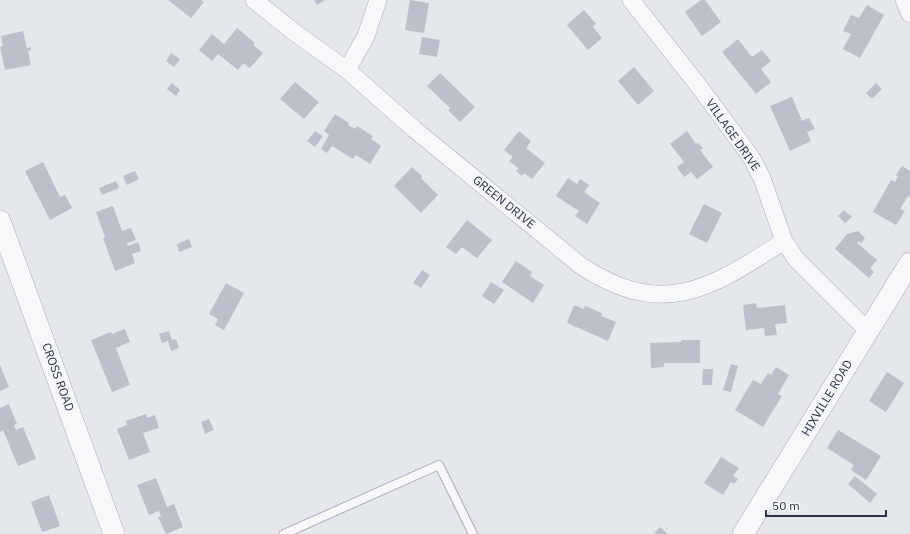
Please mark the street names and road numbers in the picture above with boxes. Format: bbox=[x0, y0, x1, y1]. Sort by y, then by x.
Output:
street label: VILLAGE DRIVE bbox=[703, 96, 764, 174]
street label: GREEN DRIVE bbox=[470, 172, 539, 231]
street label: CROSS ROAD bbox=[39, 341, 78, 413]
street label: HIXVILLE ROAD bbox=[798, 357, 855, 439]

